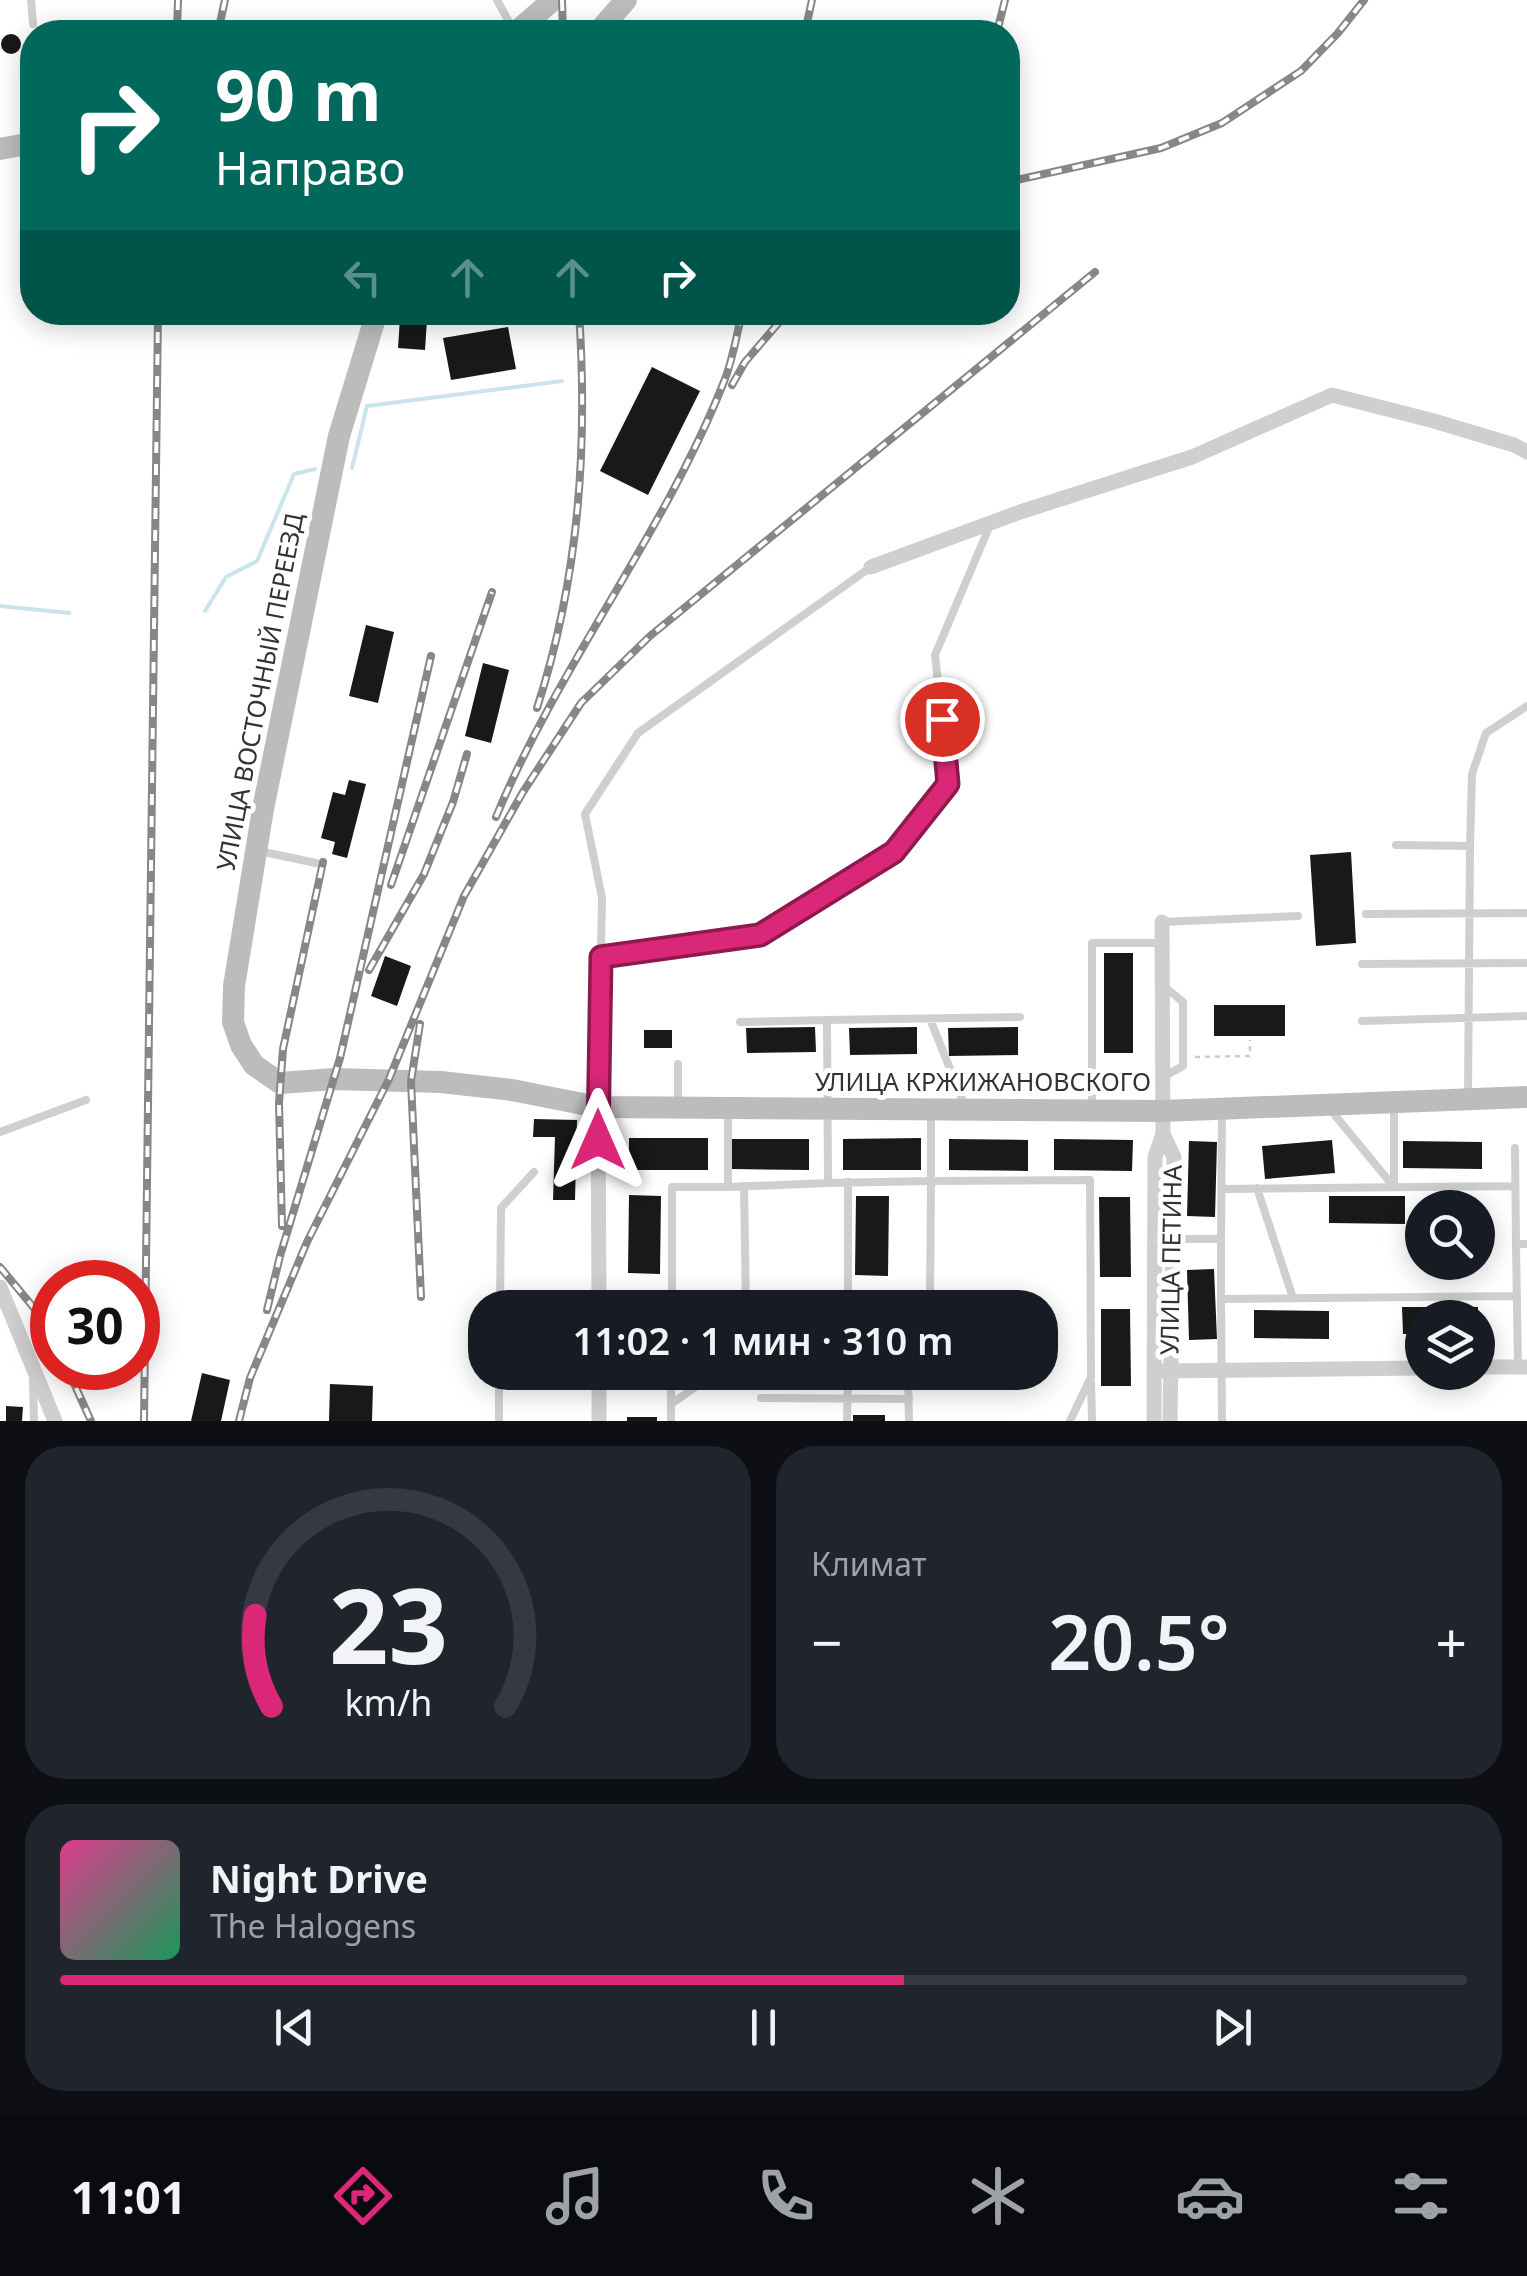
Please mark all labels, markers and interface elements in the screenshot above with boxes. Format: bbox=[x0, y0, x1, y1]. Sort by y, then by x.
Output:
text: 90 m bbox=[215, 46, 382, 142]
icon: right bbox=[50, 60, 180, 190]
text: Направо bbox=[215, 137, 405, 198]
icon: left bbox=[335, 250, 390, 305]
icon: ahead bbox=[440, 250, 495, 305]
icon: ahead bbox=[545, 250, 600, 305]
icon: right bbox=[650, 250, 705, 305]
street label: УЛИЦА ВОСТОЧНЫЙ ПЕРЕЕЗД bbox=[208, 510, 310, 874]
pin bbox=[900, 677, 985, 762]
icon: arrive bbox=[915, 692, 970, 747]
street label: УЛИЦА КРЖИЖАНОВСКОГО bbox=[815, 1064, 1151, 1098]
position arrow bbox=[546, 1088, 650, 1192]
street label: УЛИЦА ПЕТИНА bbox=[1151, 1165, 1189, 1355]
map controls bbox=[1405, 1190, 1495, 1390]
button: search bbox=[1405, 1190, 1495, 1280]
speed limit sign: 30 bbox=[30, 1260, 160, 1390]
button: layers bbox=[1405, 1300, 1495, 1390]
text: 11:02 · 1 мин · 310 m bbox=[572, 1314, 954, 1366]
text: Климат bbox=[811, 1542, 927, 1585]
text: 23 bbox=[329, 1553, 447, 1694]
text: 20.5° bbox=[1048, 1590, 1230, 1692]
text: − bbox=[811, 1604, 842, 1679]
text: + bbox=[1436, 1604, 1467, 1679]
text: km/h bbox=[344, 1678, 432, 1726]
text: Night Drive bbox=[210, 1852, 428, 1904]
text: The Halogens bbox=[210, 1904, 416, 1947]
icon: previous bbox=[267, 2000, 322, 2055]
icon: pause bbox=[736, 2000, 791, 2055]
icon: next bbox=[1205, 2000, 1260, 2055]
icon: directions bbox=[328, 2161, 398, 2231]
icon: music bbox=[540, 2161, 610, 2231]
icon: phone bbox=[751, 2161, 821, 2231]
icon: climate bbox=[963, 2161, 1033, 2231]
icon: car bbox=[1175, 2161, 1245, 2231]
icon: filters bbox=[1386, 2161, 1456, 2231]
text: 11:01 bbox=[71, 2166, 186, 2227]

